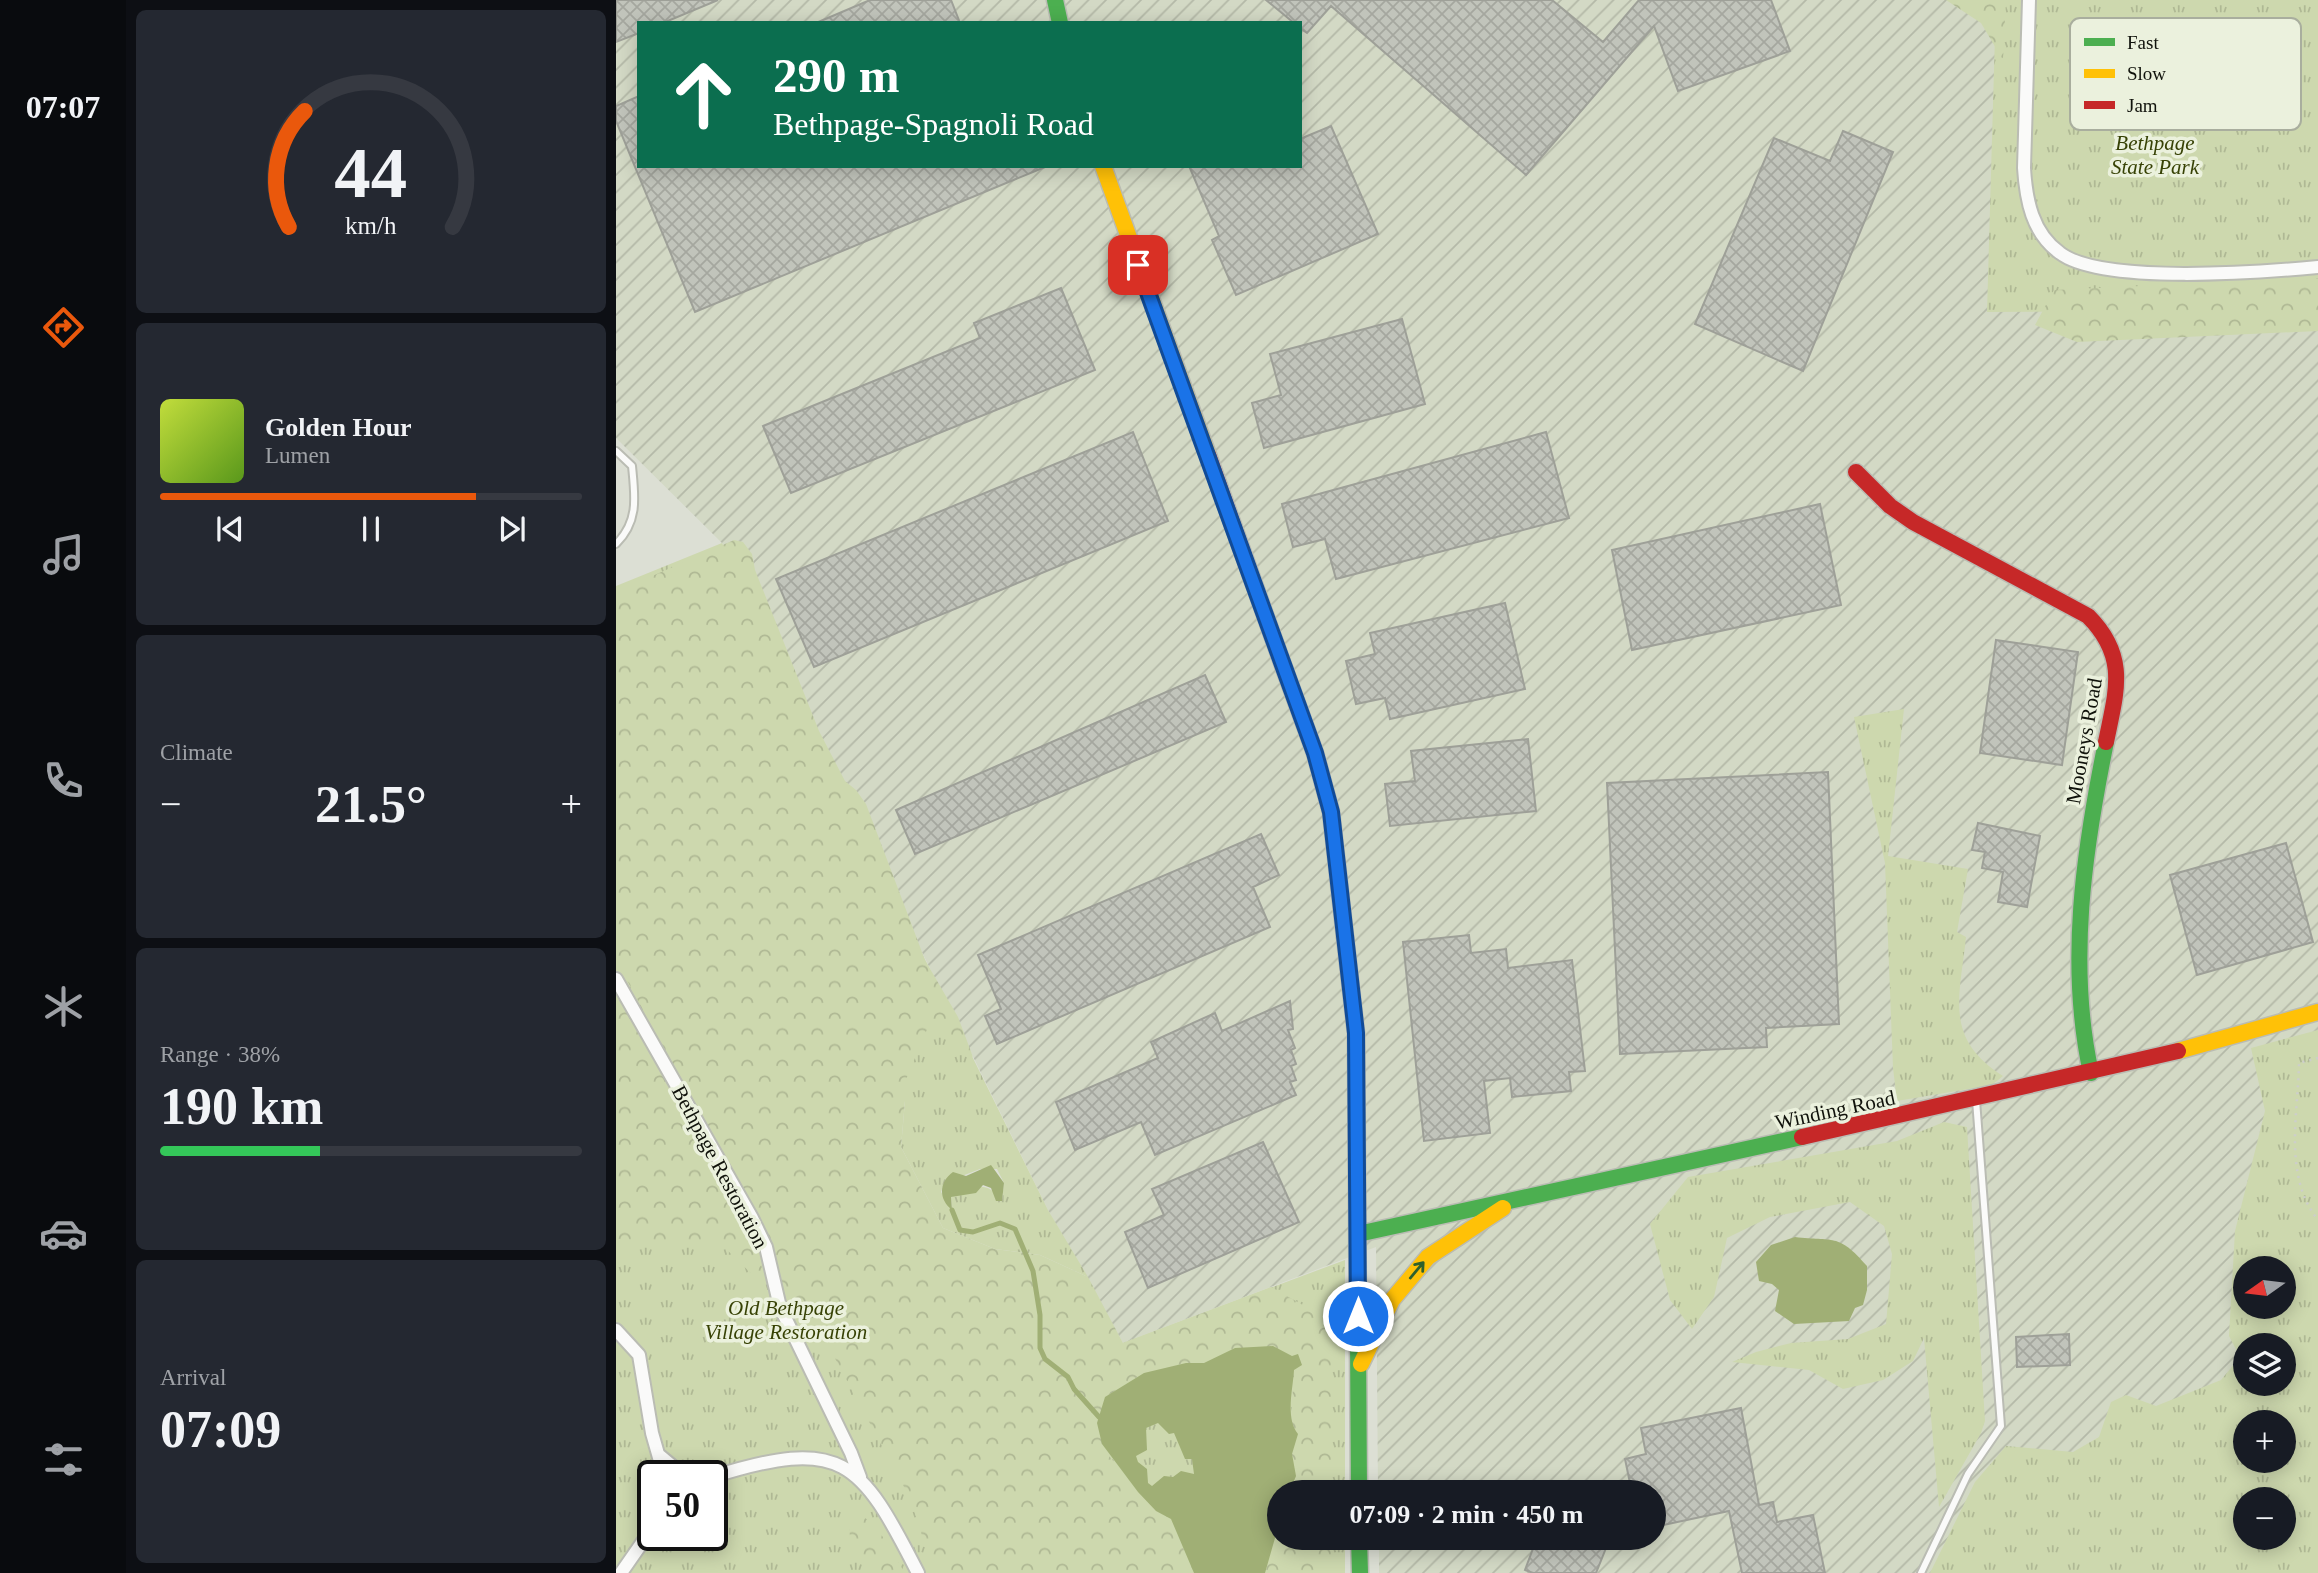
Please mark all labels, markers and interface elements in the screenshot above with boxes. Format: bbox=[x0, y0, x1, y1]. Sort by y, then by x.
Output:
legend bbox=[2070, 18, 2301, 130]
text: Fast bbox=[2127, 32, 2159, 53]
text: 290 m bbox=[773, 48, 900, 103]
icon: ahead bbox=[658, 49, 749, 140]
text: Slow bbox=[2127, 63, 2166, 84]
text: 07:07 bbox=[26, 89, 100, 125]
text: Jam bbox=[2127, 95, 2158, 116]
text: Bethpage-Spagnoli Road bbox=[773, 106, 1094, 142]
park label: Bethpage State Park bbox=[2111, 131, 2200, 179]
text: 44 bbox=[335, 133, 407, 214]
text: km/h bbox=[345, 212, 397, 239]
pin bbox=[1108, 235, 1168, 295]
icon: arrive bbox=[1119, 246, 1157, 284]
icon: directions bbox=[39, 303, 88, 352]
text: Golden Hour bbox=[265, 413, 412, 442]
text: Lumen bbox=[265, 443, 330, 468]
icon: previous bbox=[211, 510, 249, 548]
icon: pause bbox=[352, 510, 390, 548]
icon: next bbox=[493, 510, 531, 548]
icon: music bbox=[39, 530, 88, 579]
street label: Mooneys Road bbox=[2061, 676, 2107, 806]
text: Climate bbox=[160, 740, 233, 765]
icon: phone bbox=[39, 756, 88, 805]
text: 21.5° bbox=[315, 776, 427, 833]
text: − bbox=[160, 783, 181, 825]
text: + bbox=[561, 783, 582, 825]
icon: climate bbox=[39, 982, 88, 1031]
text: Range · 38% bbox=[160, 1042, 280, 1067]
text: 190 km bbox=[160, 1078, 323, 1135]
street label: Bethpage Restoration bbox=[667, 1081, 773, 1253]
street label: Winding Road bbox=[1773, 1085, 1898, 1134]
icon: car bbox=[39, 1209, 88, 1258]
north arrow bbox=[2233, 1256, 2296, 1320]
map controls bbox=[2233, 1256, 2296, 1550]
one-way arrow bbox=[1409, 1261, 1425, 1279]
position arrow bbox=[1321, 1279, 1395, 1353]
park label: Old Bethpage Village Restoration bbox=[705, 1296, 867, 1344]
button: layers bbox=[2233, 1333, 2296, 1396]
text: Arrival bbox=[160, 1365, 226, 1390]
text: 07:09 bbox=[160, 1401, 281, 1458]
button: + bbox=[2233, 1410, 2296, 1473]
icon: filters bbox=[39, 1435, 88, 1484]
speed limit sign: 50 bbox=[637, 1460, 728, 1551]
button: − bbox=[2233, 1487, 2296, 1550]
text: 07:09 · 2 min · 450 m bbox=[1350, 1500, 1584, 1529]

